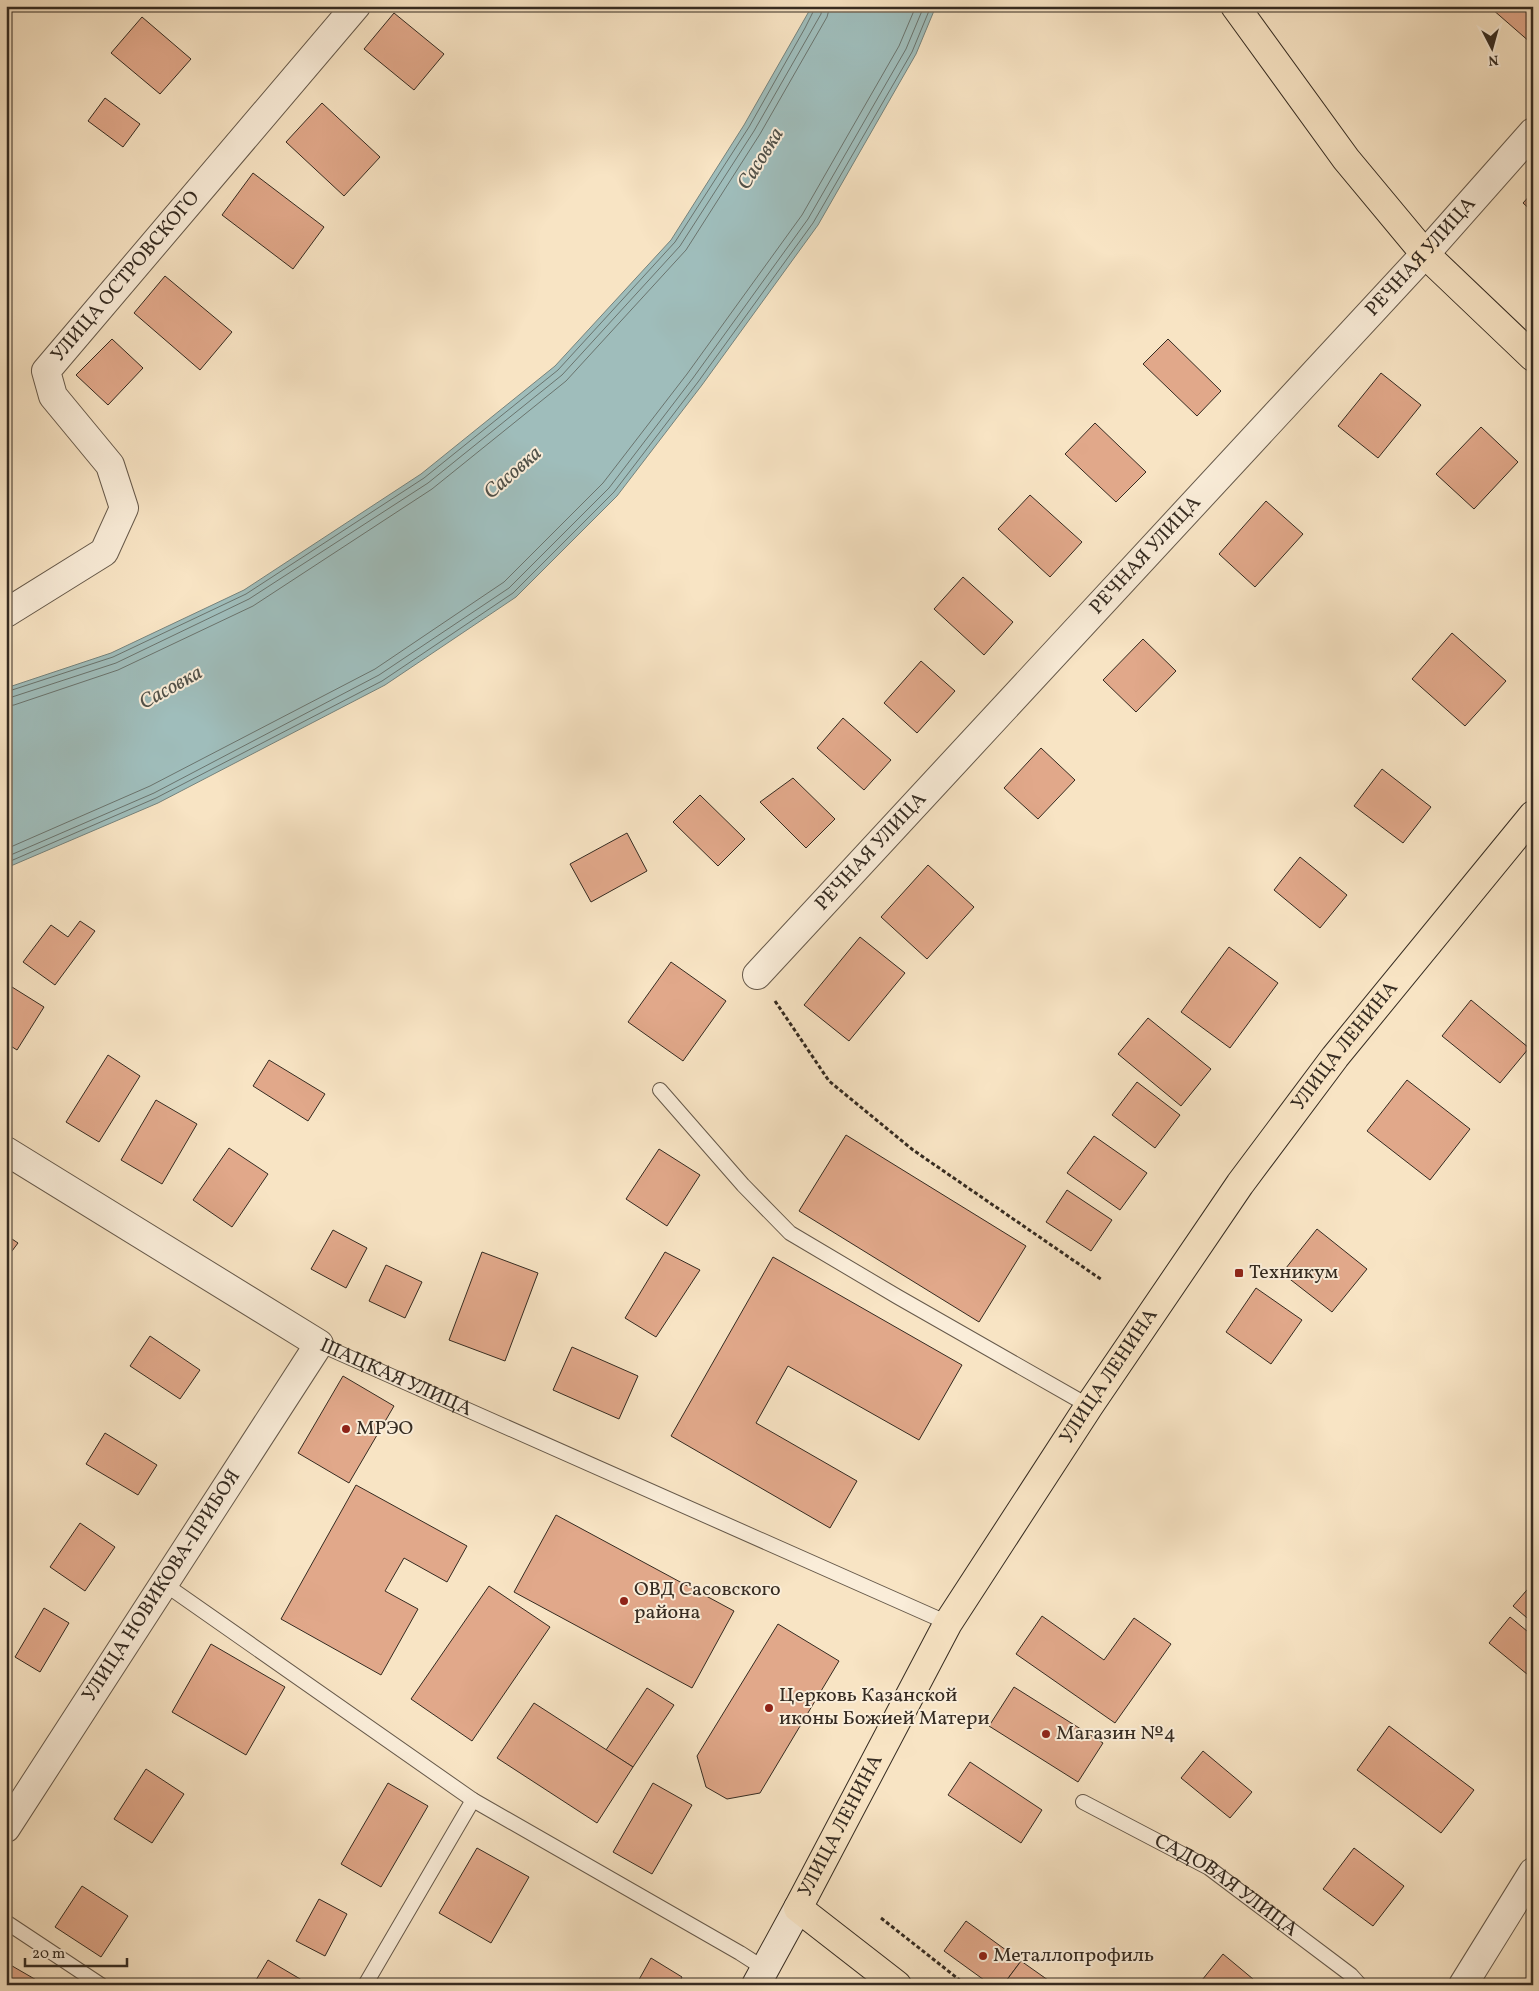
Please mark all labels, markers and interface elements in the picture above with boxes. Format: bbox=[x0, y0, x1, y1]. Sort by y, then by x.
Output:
north arrow bbox=[1466, 22, 1516, 72]
text: N bbox=[1487, 49, 1499, 69]
water label: Сасовка bbox=[731, 122, 792, 196]
street label: УЛИЦА ОСТРОВСКОГО bbox=[45, 185, 207, 369]
street label: РЕЧНАЯ УЛИЦА bbox=[1359, 191, 1483, 323]
water label: Сасовка bbox=[478, 439, 548, 506]
street label: РЕЧНАЯ УЛИЦА bbox=[1084, 490, 1208, 621]
water label: Сасовка bbox=[134, 659, 208, 717]
street label: РЕЧНАЯ УЛИЦА bbox=[809, 786, 933, 917]
street label: УЛИЦА ЛЕНИНА bbox=[1285, 976, 1405, 1117]
place label: Техникум bbox=[1249, 1259, 1339, 1287]
marker: Техникум bbox=[1233, 1267, 1245, 1279]
street label: УЛИЦА ЛЕНИНА bbox=[1054, 1303, 1165, 1450]
street label: ШАЦКАЯ УЛИЦА bbox=[315, 1332, 476, 1424]
place label: МРЭО bbox=[356, 1415, 413, 1443]
marker: МРЭО bbox=[340, 1423, 352, 1435]
street label: УЛИЦА НОВИКОВА-ПРИБОЯ bbox=[76, 1464, 248, 1708]
place label: ОВД Сасовского района bbox=[634, 1576, 781, 1627]
marker: ОВД Сасовского района bbox=[618, 1595, 630, 1607]
place label: Церковь Казанской иконы Божией Матери bbox=[779, 1682, 990, 1733]
marker: Церковь Казанской иконы Божией Матери bbox=[763, 1702, 775, 1714]
place label: Магазин №4 bbox=[1056, 1720, 1176, 1748]
marker: Магазин №4 bbox=[1040, 1728, 1052, 1740]
street label: УЛИЦА ЛЕНИНА bbox=[792, 1750, 890, 1903]
street label: САДОВАЯ УЛИЦА bbox=[1149, 1828, 1303, 1944]
scale bar bbox=[25, 1936, 128, 1968]
place label: Металлопрофиль bbox=[993, 1942, 1154, 1970]
text: 20 m bbox=[32, 1944, 65, 1965]
marker: Металлопрофиль bbox=[977, 1950, 989, 1962]

